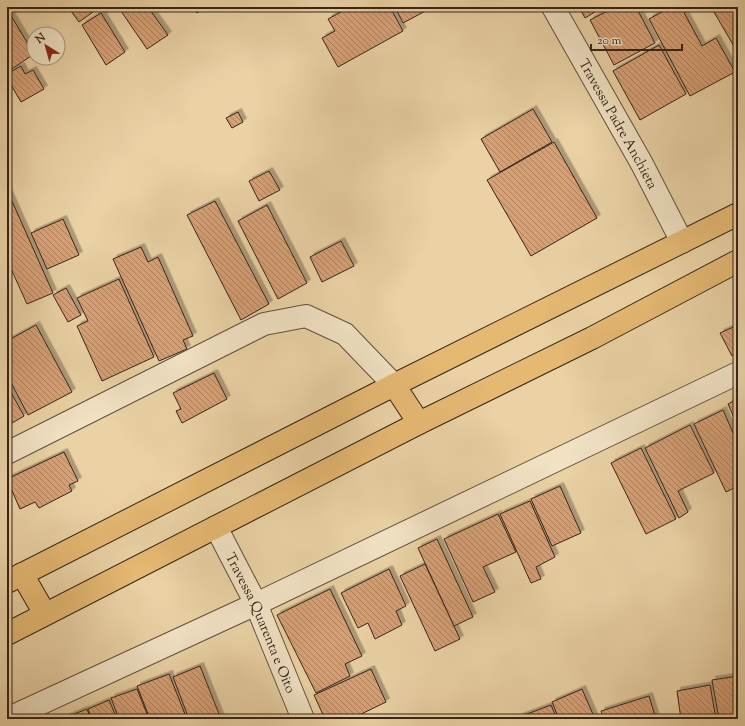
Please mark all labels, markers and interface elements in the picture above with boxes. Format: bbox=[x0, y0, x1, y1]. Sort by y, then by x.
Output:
north arrow bbox=[26, 26, 66, 66]
scale bar bbox=[591, 26, 682, 52]
text: N bbox=[31, 30, 49, 48]
text: 20 m bbox=[597, 32, 622, 50]
street label: Travessa Padre Anchieta bbox=[573, 56, 662, 194]
street label: Travessa Quarenta e Oito bbox=[219, 550, 300, 697]

